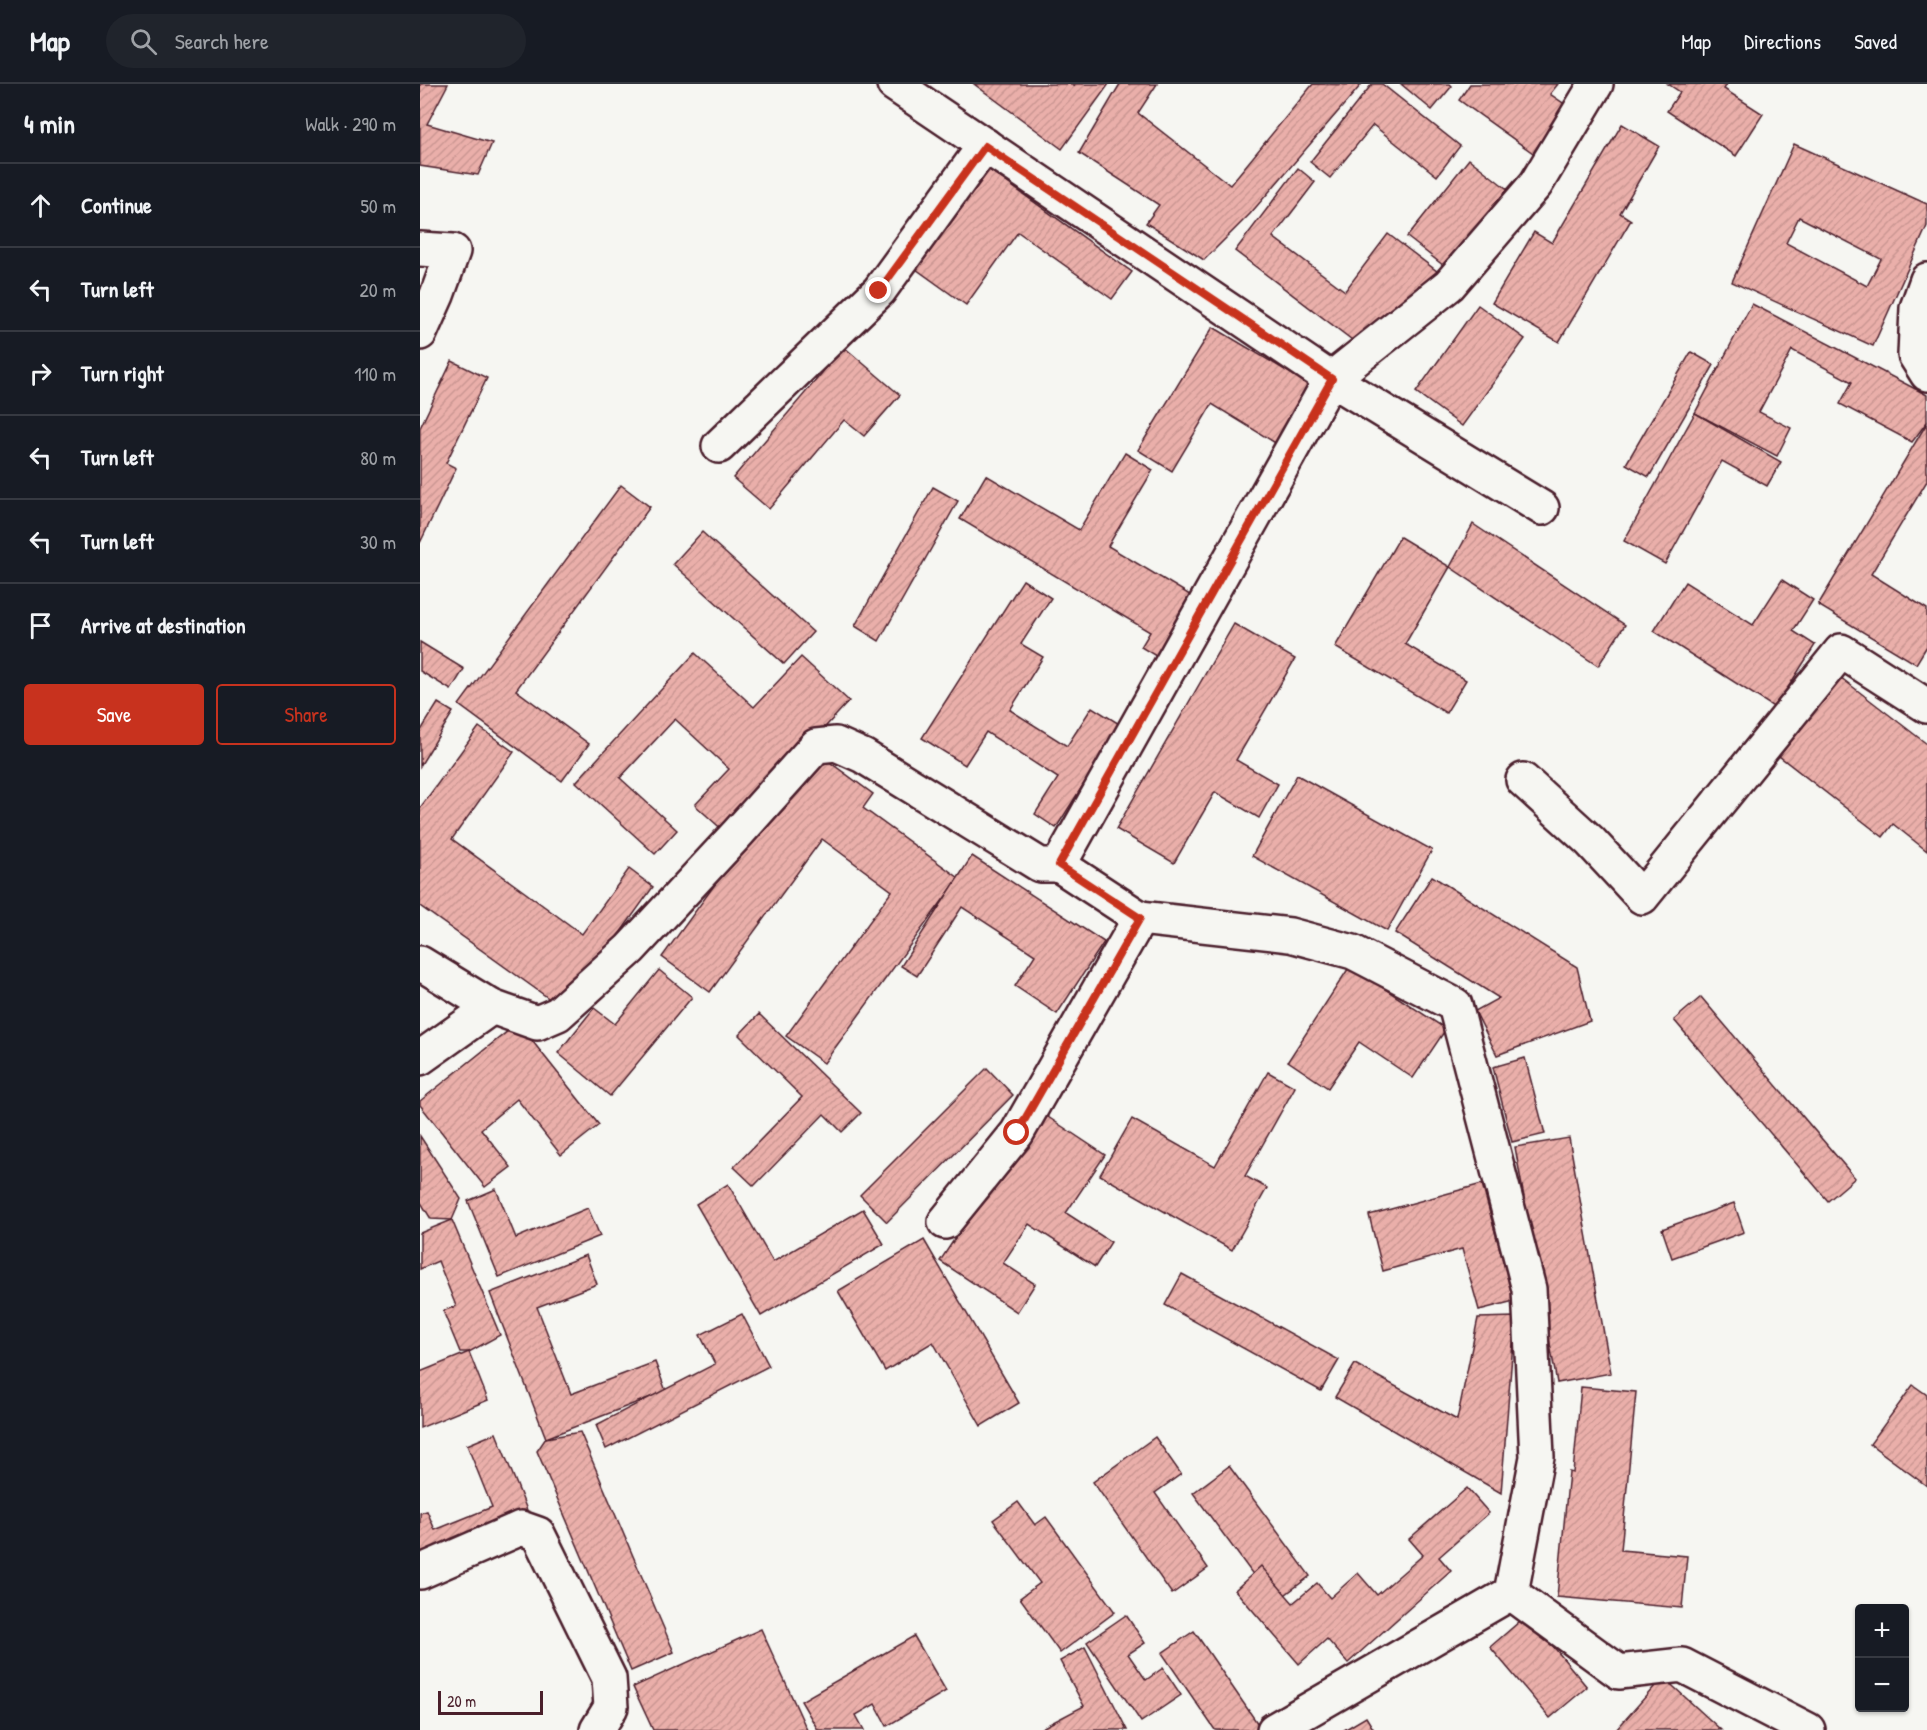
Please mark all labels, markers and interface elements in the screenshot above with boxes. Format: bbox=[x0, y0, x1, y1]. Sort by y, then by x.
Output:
search box bbox=[106, 14, 526, 68]
text: Map bbox=[30, 22, 70, 60]
icon: search bbox=[127, 25, 160, 58]
text: Search here bbox=[175, 26, 269, 56]
text: Map bbox=[1681, 27, 1711, 56]
text: Directions bbox=[1744, 27, 1821, 56]
text: Saved bbox=[1854, 27, 1897, 56]
text: 4 min bbox=[24, 106, 75, 141]
text: Walk · 290 m bbox=[305, 110, 396, 137]
icon: ahead bbox=[24, 189, 57, 222]
text: Continue bbox=[81, 190, 152, 220]
text: 50 m bbox=[360, 192, 396, 219]
icon: left bbox=[24, 273, 57, 306]
text: Turn left bbox=[81, 274, 154, 304]
text: 20 m bbox=[359, 276, 396, 303]
route end bbox=[865, 277, 891, 303]
icon: right bbox=[24, 357, 57, 390]
text: Turn right bbox=[81, 358, 164, 388]
text: 110 m bbox=[354, 360, 396, 387]
icon: left bbox=[24, 441, 57, 474]
text: Turn left bbox=[81, 442, 154, 472]
text: 80 m bbox=[360, 444, 396, 471]
icon: left bbox=[24, 525, 57, 558]
text: Turn left bbox=[81, 526, 154, 556]
text: 30 m bbox=[360, 528, 396, 555]
icon: arrive bbox=[24, 609, 57, 642]
text: Arrive at destination bbox=[81, 610, 246, 640]
button: Save bbox=[24, 684, 204, 745]
button: Share bbox=[216, 684, 396, 745]
route start bbox=[1003, 1119, 1029, 1145]
map controls bbox=[1855, 1604, 1909, 1712]
button: + bbox=[1855, 1604, 1909, 1658]
button: − bbox=[1855, 1658, 1909, 1712]
scale bar bbox=[438, 1688, 543, 1716]
text: 20 m bbox=[447, 1690, 476, 1712]

